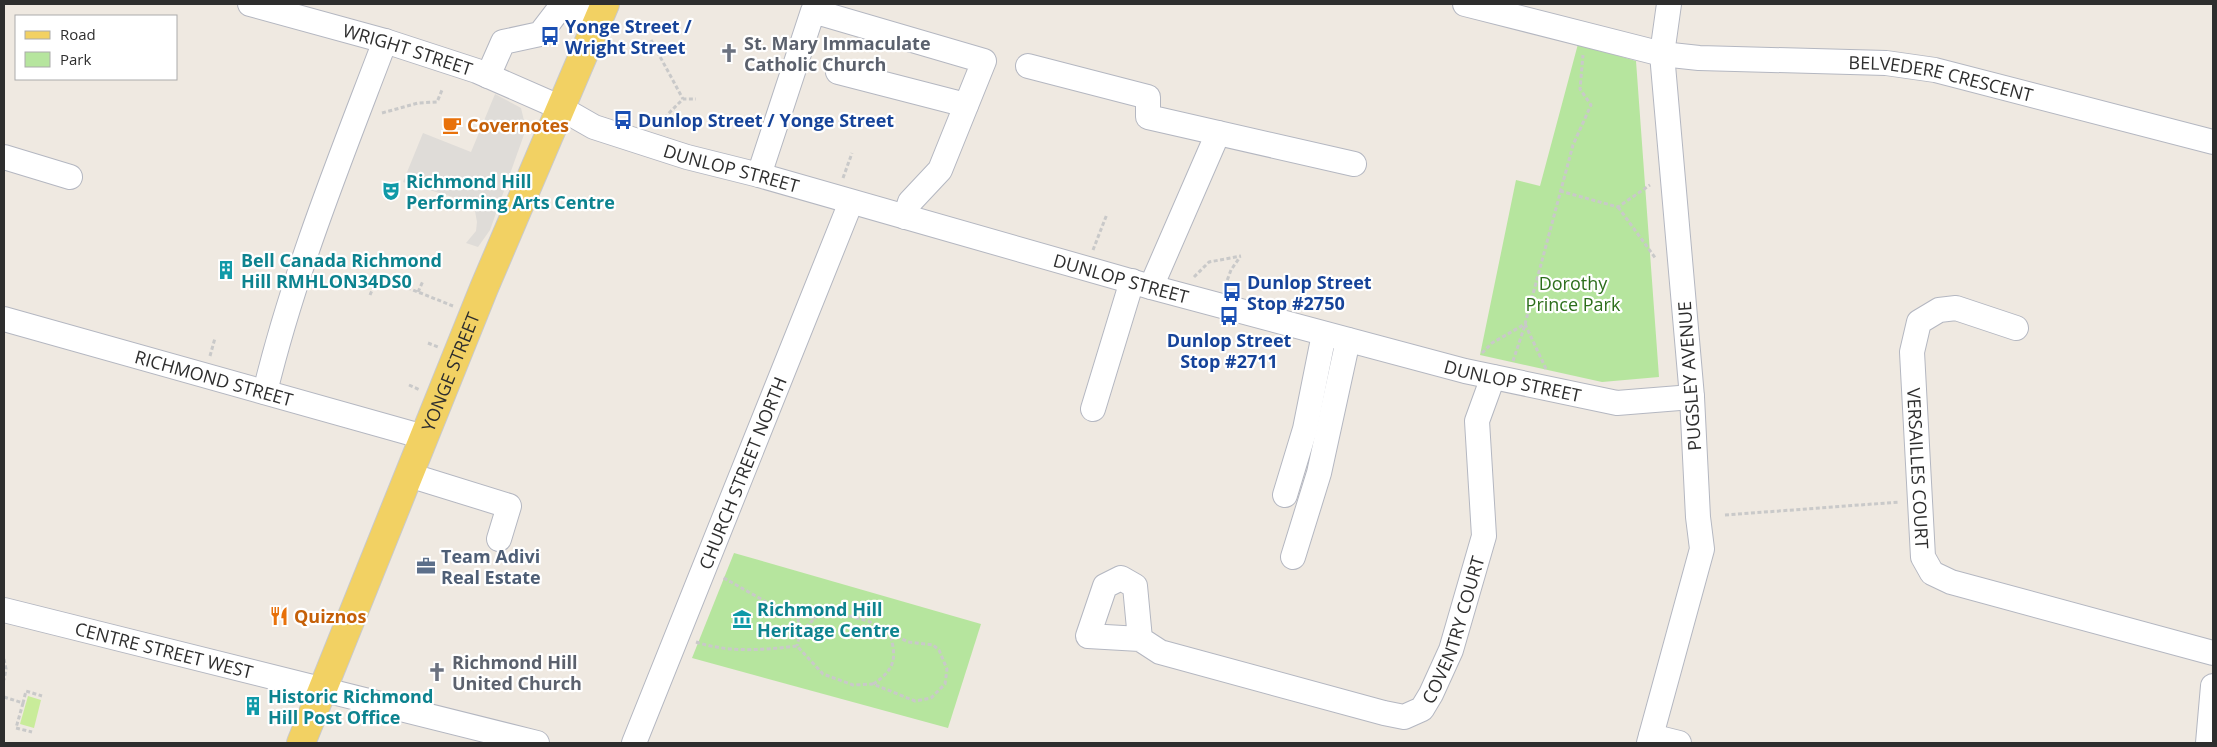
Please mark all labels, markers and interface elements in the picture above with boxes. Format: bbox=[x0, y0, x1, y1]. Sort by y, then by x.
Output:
place label: Yonge Street / Wright Street bbox=[565, 14, 692, 59]
legend bbox=[15, 15, 178, 80]
street label: WRIGHT STREET bbox=[340, 18, 476, 81]
text: Road bbox=[60, 24, 96, 44]
bus stop icon: Yonge Street / Wright Street bbox=[539, 25, 561, 47]
place label: St. Mary Immaculate Catholic Church bbox=[744, 31, 931, 76]
church icon: St. Mary Immaculate Catholic Church bbox=[718, 42, 740, 64]
text: Park bbox=[60, 49, 91, 69]
street label: BELVEDERE CRESCENT bbox=[1848, 50, 2036, 107]
place label: Dunlop Street / Yonge Street bbox=[638, 108, 894, 132]
bus stop icon: Dunlop Street / Yonge Street bbox=[612, 109, 634, 131]
place label: Covernotes bbox=[467, 113, 569, 137]
cafe icon: Covernotes bbox=[441, 114, 463, 136]
street label: DUNLOP STREET bbox=[660, 138, 802, 198]
place label: Richmond Hill Performing Arts Centre bbox=[406, 169, 615, 214]
theatre icon: Richmond Hill Performing Arts Centre bbox=[380, 180, 402, 202]
place label: Bell Canada Richmond Hill RMHLON34DS0 bbox=[241, 248, 442, 293]
street label: DUNLOP STREET bbox=[1051, 248, 1191, 309]
building icon: Bell Canada Richmond Hill RMHLON34DS0 bbox=[215, 259, 237, 281]
place label: Dunlop Street Stop #2750 bbox=[1247, 270, 1372, 315]
park label: Dorothy Prince Park bbox=[1526, 271, 1621, 316]
bus stop icon: Dunlop Street Stop #2750 bbox=[1221, 281, 1243, 303]
street label: PUGSLEY AVENUE bbox=[1672, 300, 1706, 452]
bus stop icon: Dunlop Street Stop #2711 bbox=[1218, 305, 1240, 327]
street label: YONGE STREET bbox=[416, 309, 485, 435]
place label: Dunlop Street Stop #2711 bbox=[1167, 328, 1292, 373]
street label: RICHMOND STREET bbox=[132, 344, 296, 412]
street label: DUNLOP STREET bbox=[1442, 354, 1584, 407]
street label: CHURCH STREET NORTH bbox=[693, 373, 792, 573]
street label: VERSAILLES COURT bbox=[1902, 387, 1935, 549]
place label: Team Adivi Real Estate bbox=[441, 544, 541, 589]
street label: COVENTRY COURT bbox=[1416, 553, 1490, 708]
office icon: Team Adivi Real Estate bbox=[415, 555, 437, 577]
place label: Richmond Hill Heritage Centre bbox=[757, 597, 900, 642]
place label: Quiznos bbox=[294, 604, 366, 628]
restaurant icon: Quiznos bbox=[268, 605, 290, 627]
museum icon: Richmond Hill Heritage Centre bbox=[731, 608, 753, 630]
street label: CENTRE STREET WEST bbox=[73, 616, 256, 684]
place label: Richmond Hill United Church bbox=[452, 650, 582, 695]
church icon: Richmond Hill United Church bbox=[426, 661, 448, 683]
place label: Historic Richmond Hill Post Office bbox=[268, 684, 433, 729]
building icon: Historic Richmond Hill Post Office bbox=[242, 695, 264, 717]

